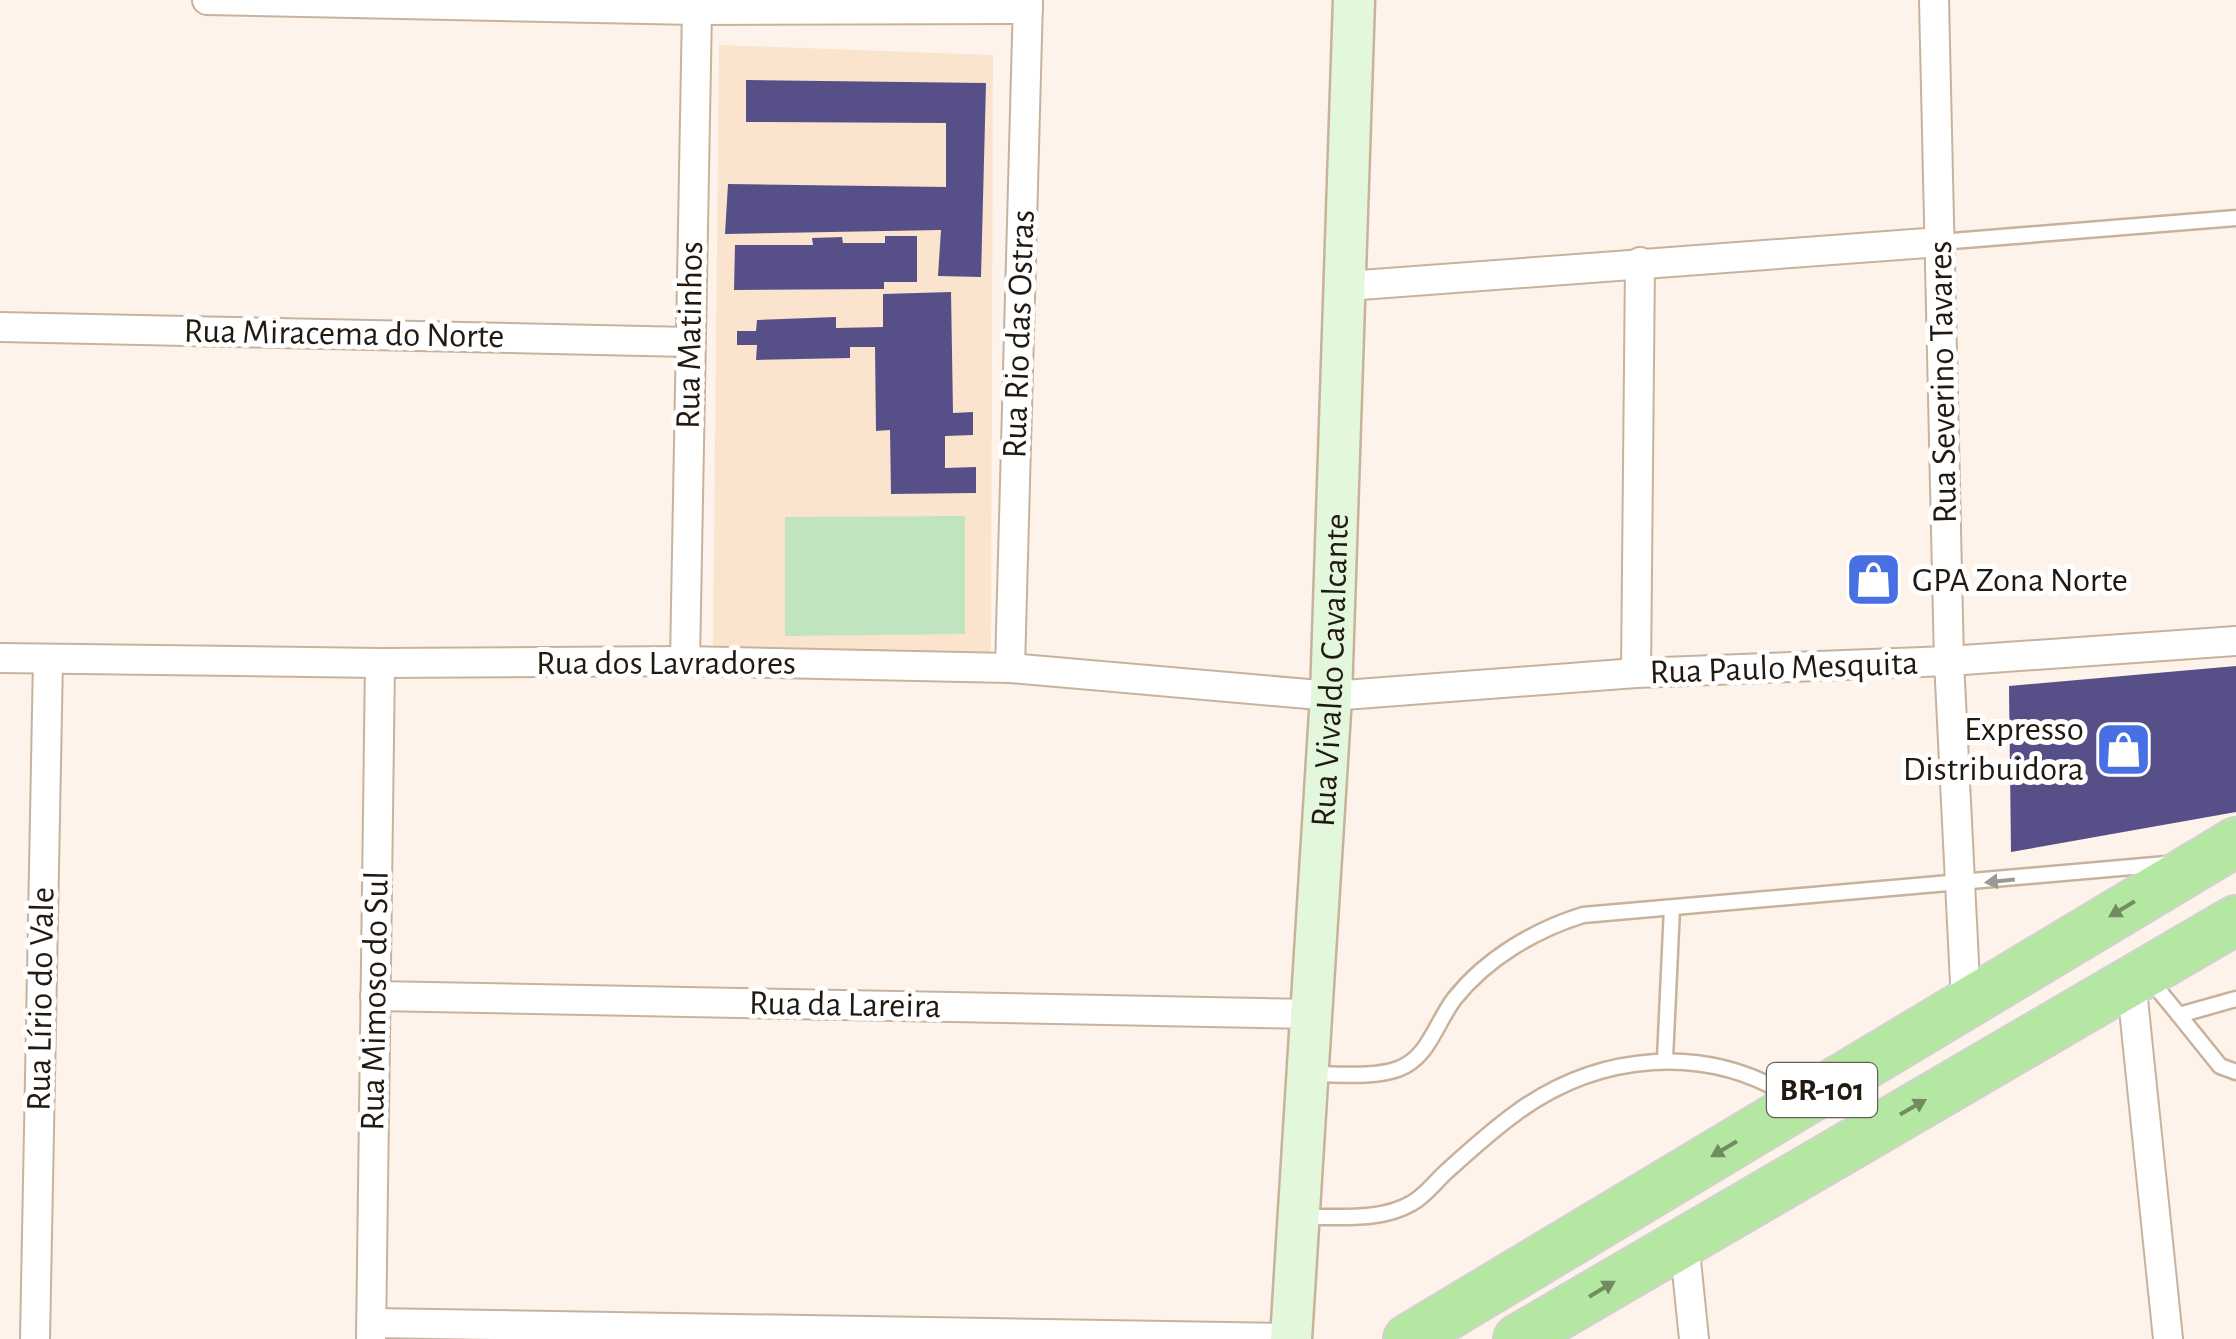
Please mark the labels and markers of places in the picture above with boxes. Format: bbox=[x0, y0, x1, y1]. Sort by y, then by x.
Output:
shop icon: GPA Zona Norte bbox=[1843, 550, 1903, 610]
place label: GPA Zona Norte bbox=[1912, 563, 2128, 598]
place label: Expresso Distribuidora bbox=[1903, 712, 2084, 787]
shop icon: Expresso Distribuidora bbox=[2093, 719, 2153, 779]

